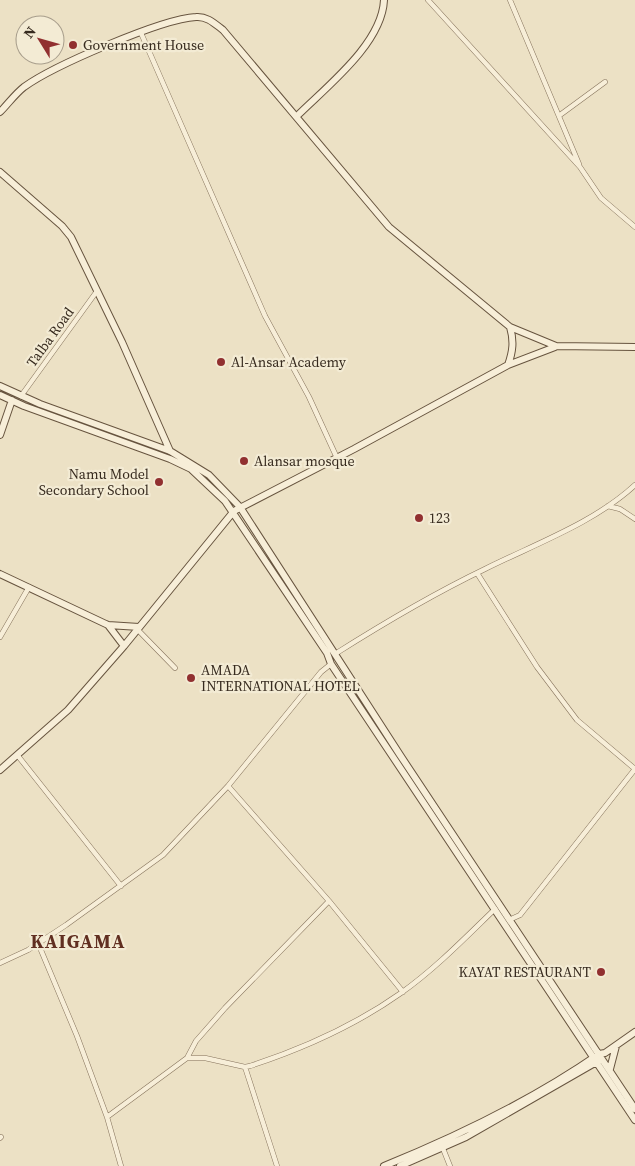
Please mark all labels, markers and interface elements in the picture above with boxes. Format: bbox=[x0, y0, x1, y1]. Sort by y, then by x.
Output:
north arrow bbox=[15, 15, 65, 65]
text: N bbox=[19, 22, 41, 42]
place label: Government House bbox=[83, 35, 204, 55]
marker: Government House bbox=[67, 39, 79, 51]
street label: Talba Road bbox=[22, 303, 79, 371]
place label: Al-Ansar Academy bbox=[231, 352, 347, 372]
marker: Al-Ansar Academy bbox=[215, 356, 227, 368]
place label: Alansar mosque bbox=[254, 451, 355, 471]
marker: Alansar mosque bbox=[238, 455, 250, 467]
place label: Namu Model Secondary School bbox=[39, 464, 149, 500]
marker: Namu Model Secondary School bbox=[153, 476, 165, 488]
place label: 123 bbox=[429, 508, 450, 528]
marker: 123 bbox=[413, 512, 425, 524]
place label: AMADA INTERNATIONAL HOTEL bbox=[201, 660, 360, 696]
marker: AMADA INTERNATIONAL HOTEL bbox=[185, 672, 197, 684]
district label: KAIGAMA bbox=[30, 928, 126, 954]
place label: KAYAT RESTAURANT bbox=[459, 962, 592, 982]
marker: KAYAT RESTAURANT bbox=[595, 966, 607, 978]

